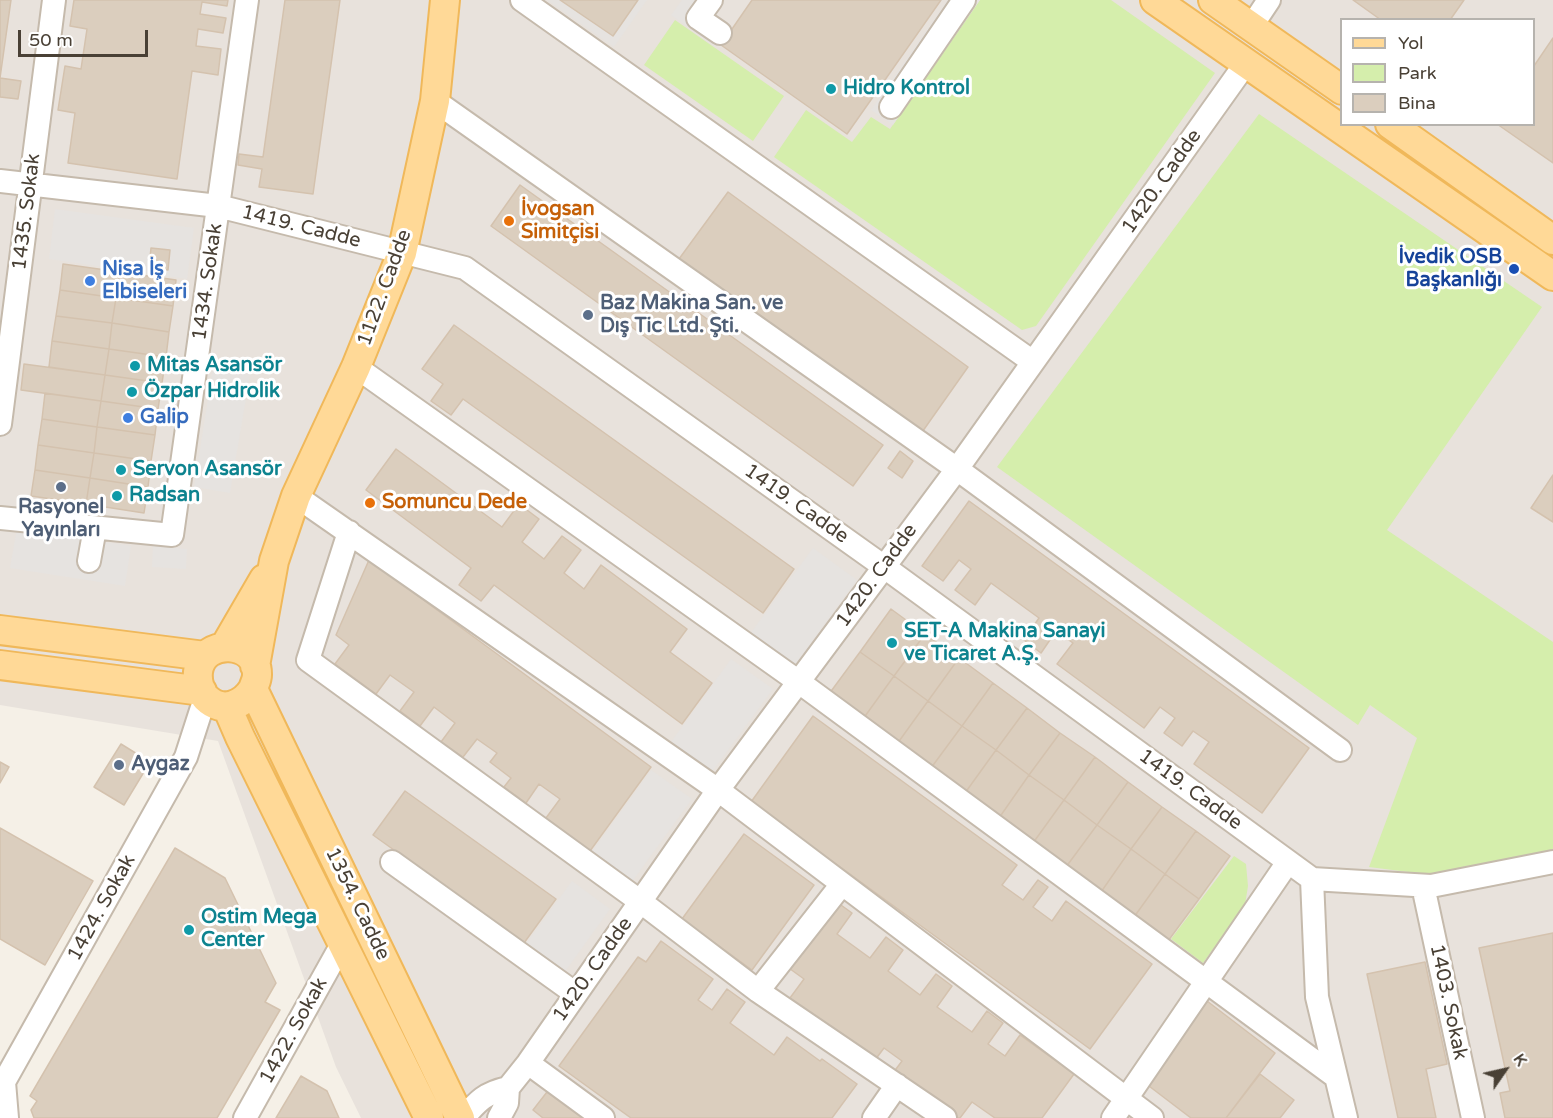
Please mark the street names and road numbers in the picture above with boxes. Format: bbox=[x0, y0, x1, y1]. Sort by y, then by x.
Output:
street label: 1420. Cadde bbox=[1117, 125, 1207, 239]
street label: 1435. Sokak bbox=[8, 152, 46, 272]
street label: 1419. Cadde bbox=[239, 201, 363, 253]
street label: 1434. Sokak bbox=[188, 222, 228, 342]
street label: 1122. Cadde bbox=[353, 226, 417, 350]
street label: 1419. Cadde bbox=[739, 459, 853, 549]
street label: 1420. Cadde bbox=[831, 519, 923, 633]
street label: 1419. Cadde bbox=[1133, 744, 1247, 836]
street label: 1354. Cadde bbox=[319, 844, 395, 964]
street label: 1424. Sokak bbox=[63, 851, 141, 965]
street label: 1420. Cadde bbox=[548, 913, 638, 1027]
street label: 1403. Sokak bbox=[1424, 942, 1472, 1062]
street label: 1422. Sokak bbox=[255, 974, 333, 1088]

